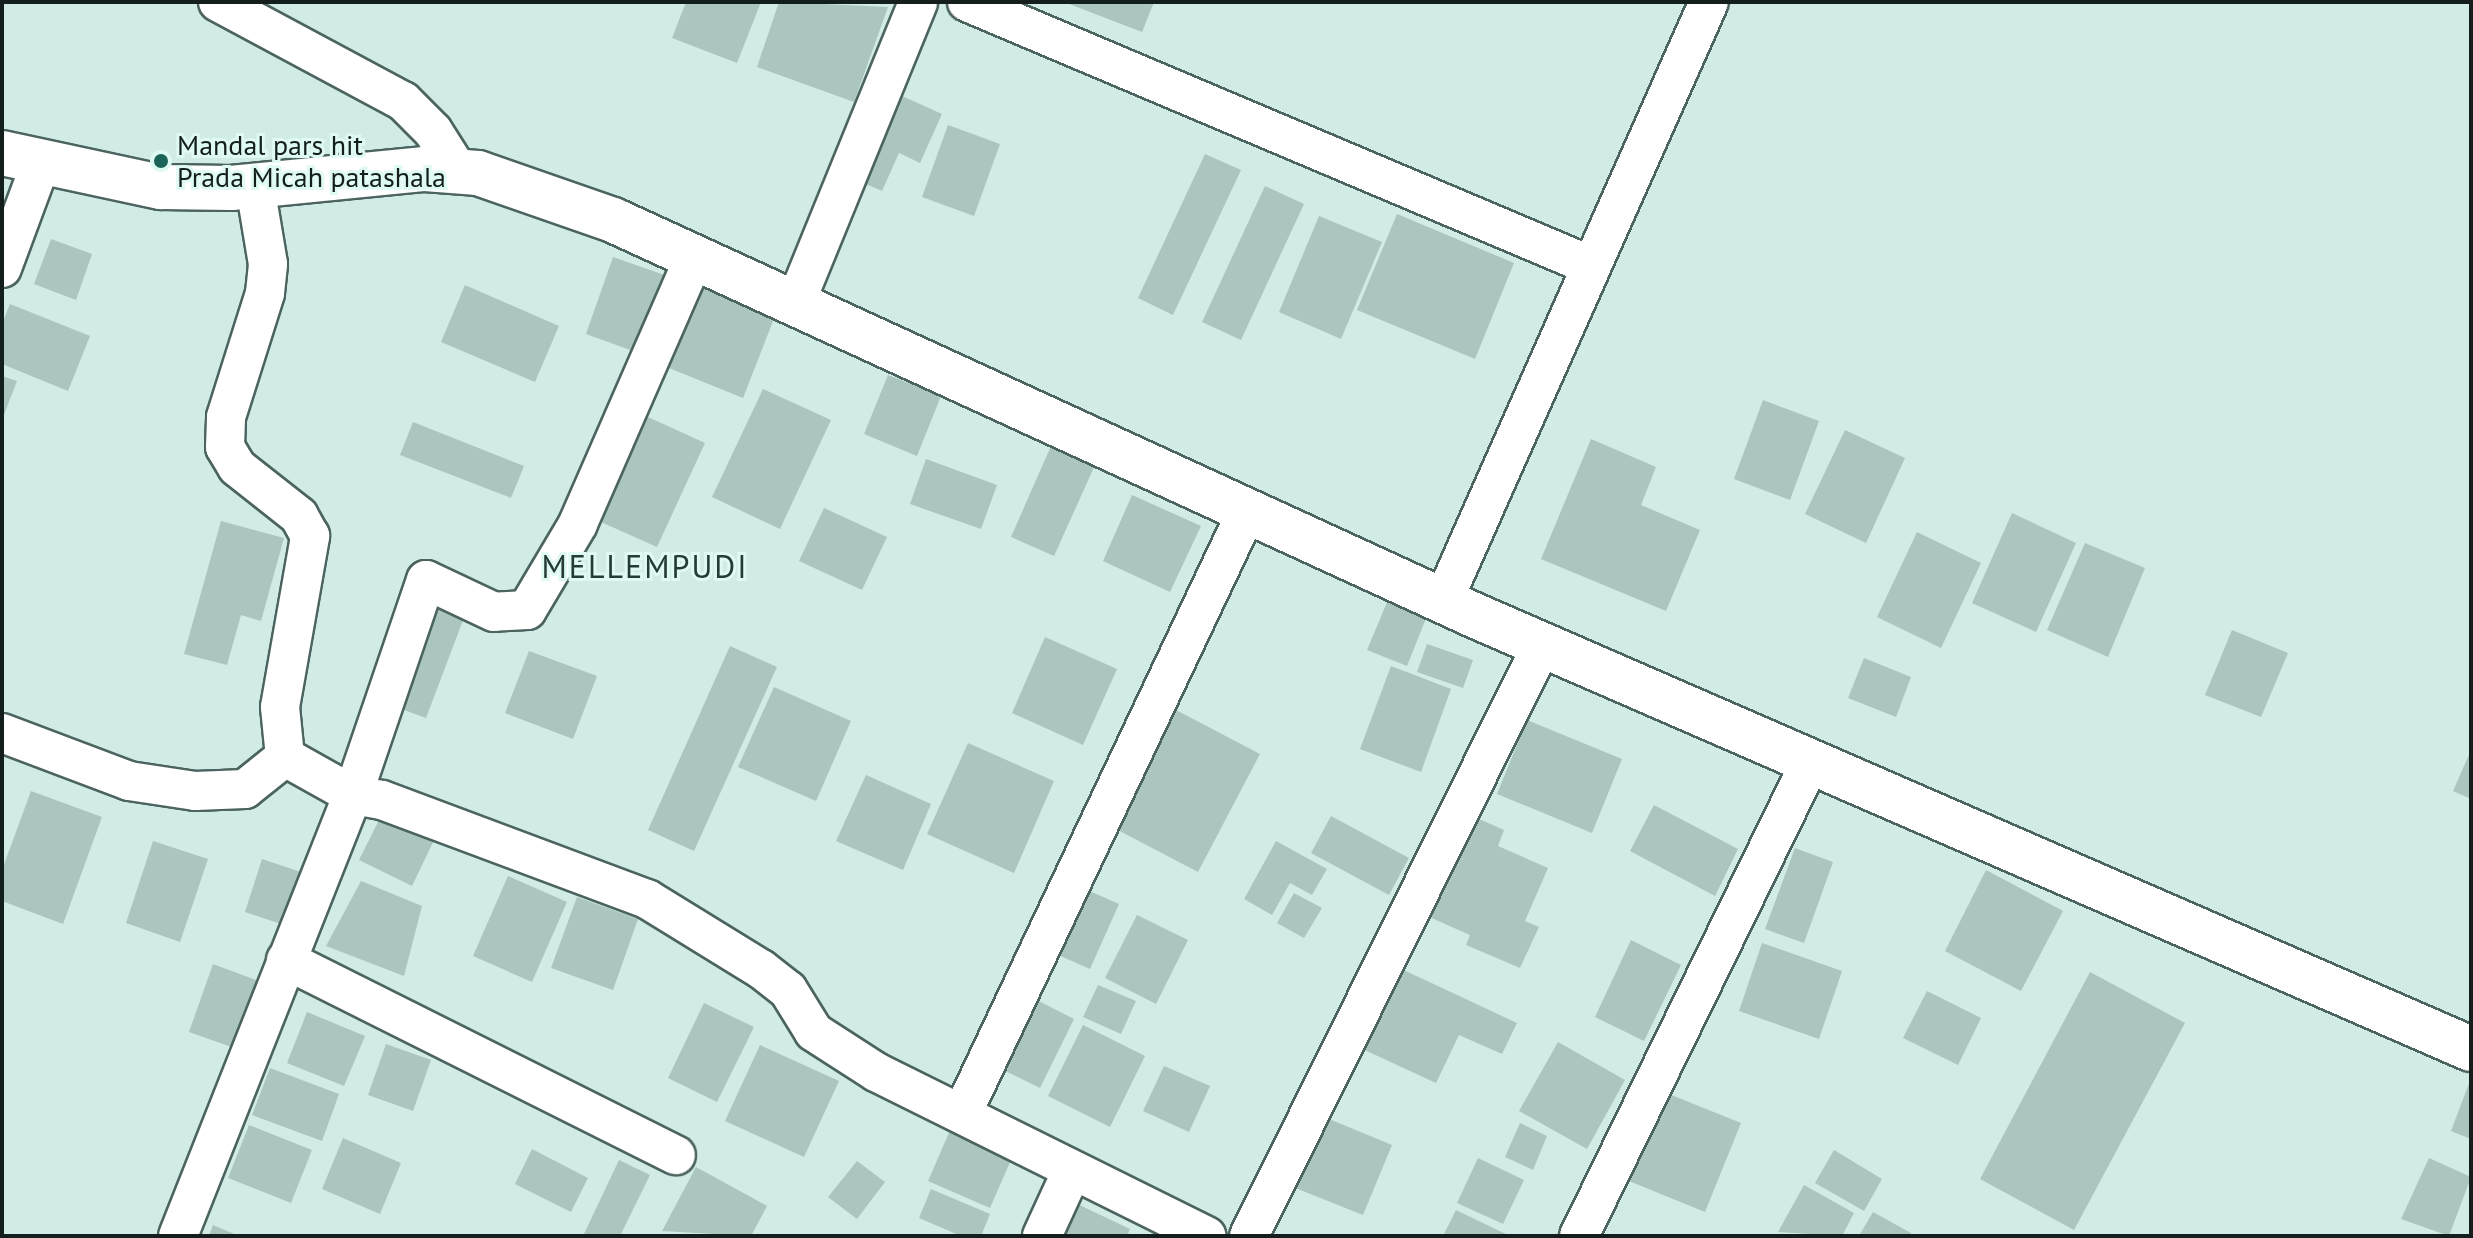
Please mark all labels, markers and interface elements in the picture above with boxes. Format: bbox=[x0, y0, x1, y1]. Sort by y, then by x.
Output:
place label: Mandal pars hit Prada Micah patashala bbox=[177, 128, 446, 194]
marker: Mandal pars hit Prada Micah patashala bbox=[152, 152, 170, 170]
district label: MELLEMPUDI bbox=[541, 547, 749, 585]

